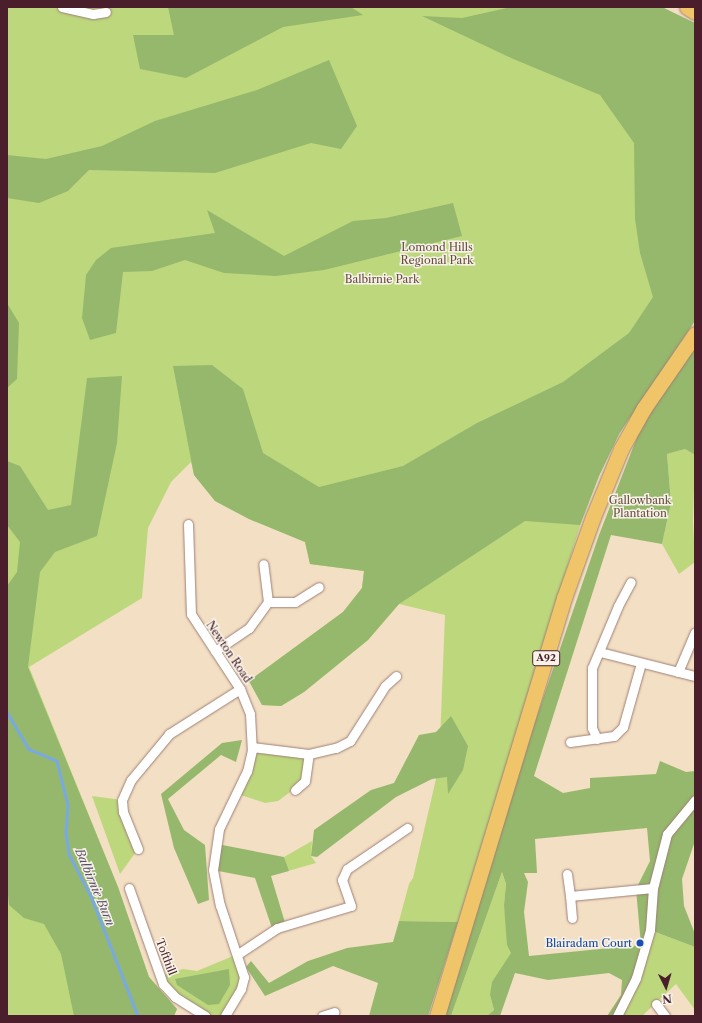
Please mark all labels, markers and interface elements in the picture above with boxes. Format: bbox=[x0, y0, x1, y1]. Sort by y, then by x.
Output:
park label: Lomond Hills Regional Park bbox=[401, 241, 473, 267]
park label: Balbirnie Park bbox=[345, 272, 419, 286]
park label: Gallowbank Plantation bbox=[609, 494, 671, 520]
street label: Newton Road bbox=[204, 619, 254, 685]
road number: A92 bbox=[532, 650, 560, 666]
water label: Balbirnie Burn bbox=[72, 846, 118, 928]
place label: Blairadam Court bbox=[545, 936, 632, 950]
street label: Tofthill bbox=[153, 937, 179, 977]
marker: Blairadam Court bbox=[635, 938, 645, 948]
north arrow bbox=[646, 967, 686, 1007]
text: N bbox=[662, 992, 672, 1006]

